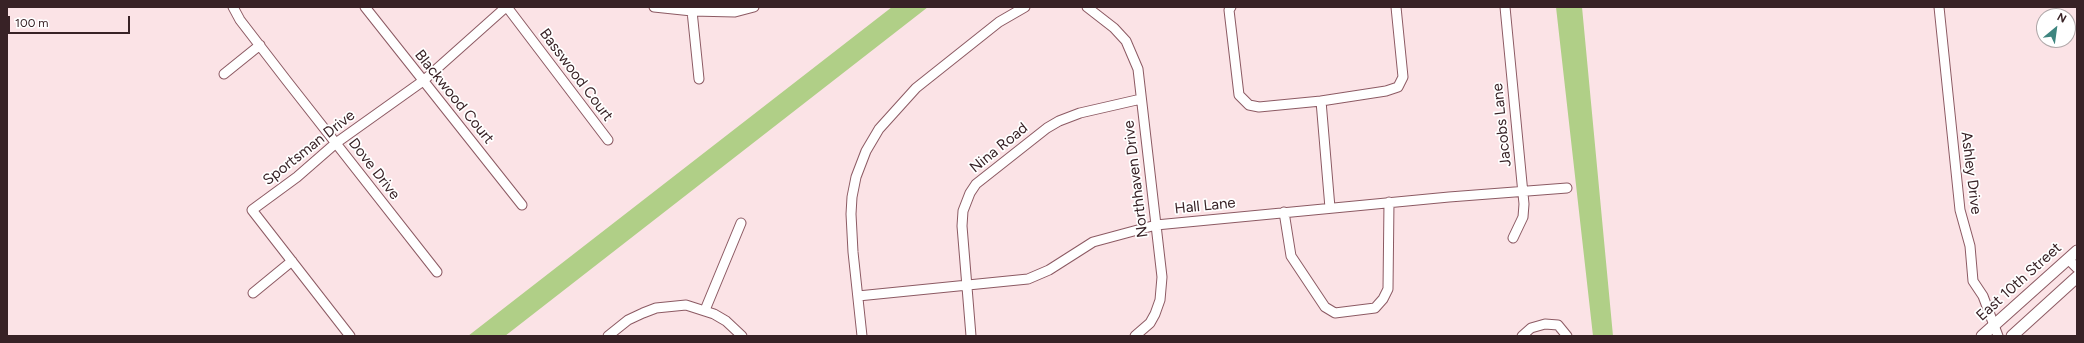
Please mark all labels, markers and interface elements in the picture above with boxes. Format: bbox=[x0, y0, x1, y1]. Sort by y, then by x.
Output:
scale bar bbox=[10, 8, 132, 34]
north arrow bbox=[2036, 8, 2076, 48]
text: N bbox=[2055, 10, 2068, 26]
text: 100 m bbox=[15, 16, 49, 30]
street label: Basswood Court bbox=[535, 25, 617, 125]
street label: Blackwood Court bbox=[411, 46, 497, 148]
street label: Jacobs Lane bbox=[1489, 82, 1515, 168]
street label: Sportsman Drive bbox=[259, 107, 359, 189]
street label: Nina Road bbox=[966, 119, 1032, 177]
street label: Northhaven Drive bbox=[1120, 119, 1152, 239]
street label: Ashley Drive bbox=[1957, 131, 1985, 215]
street label: Dove Drive bbox=[344, 135, 404, 203]
street label: Hall Lane bbox=[1174, 194, 1236, 218]
street label: East 10th Street bbox=[1973, 239, 2065, 325]

